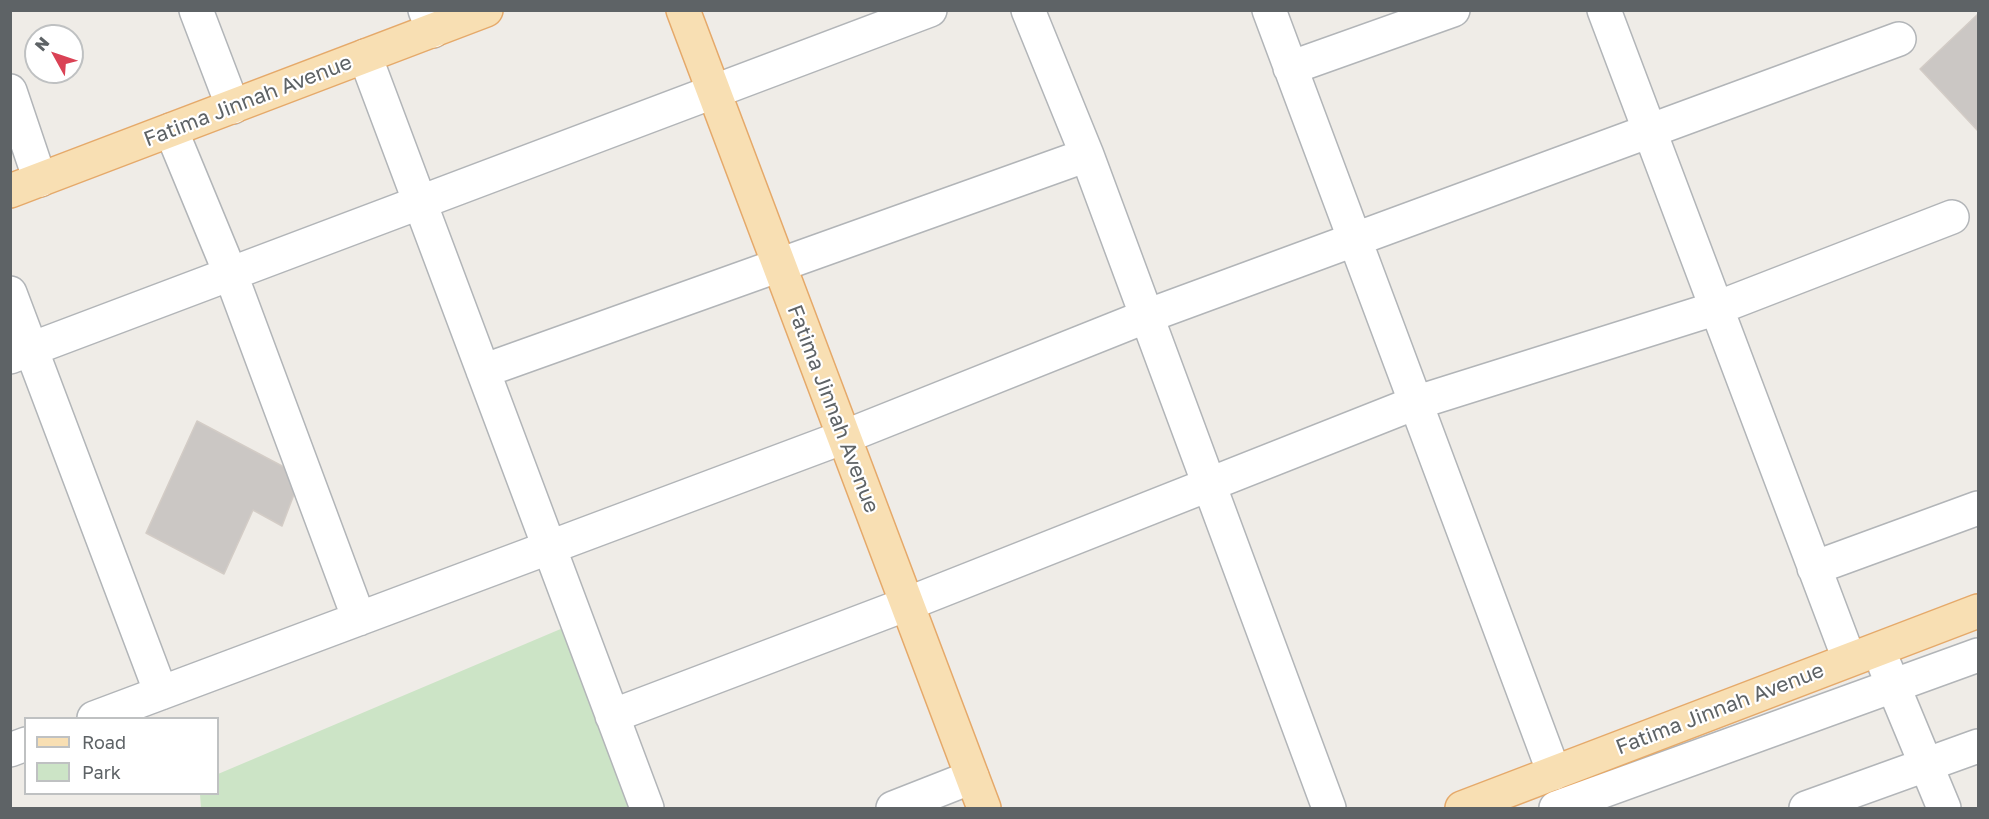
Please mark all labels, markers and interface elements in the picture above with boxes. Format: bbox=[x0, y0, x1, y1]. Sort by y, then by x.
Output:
north arrow bbox=[24, 24, 84, 84]
text: N bbox=[30, 33, 53, 55]
street label: Fatima Jinnah Avenue bbox=[140, 50, 356, 152]
street label: Fatima Jinnah Avenue bbox=[782, 301, 884, 517]
street label: Fatima Jinnah Avenue bbox=[1612, 658, 1828, 760]
legend bbox=[24, 717, 219, 795]
text: Road bbox=[82, 731, 126, 753]
text: Park bbox=[82, 761, 121, 783]

